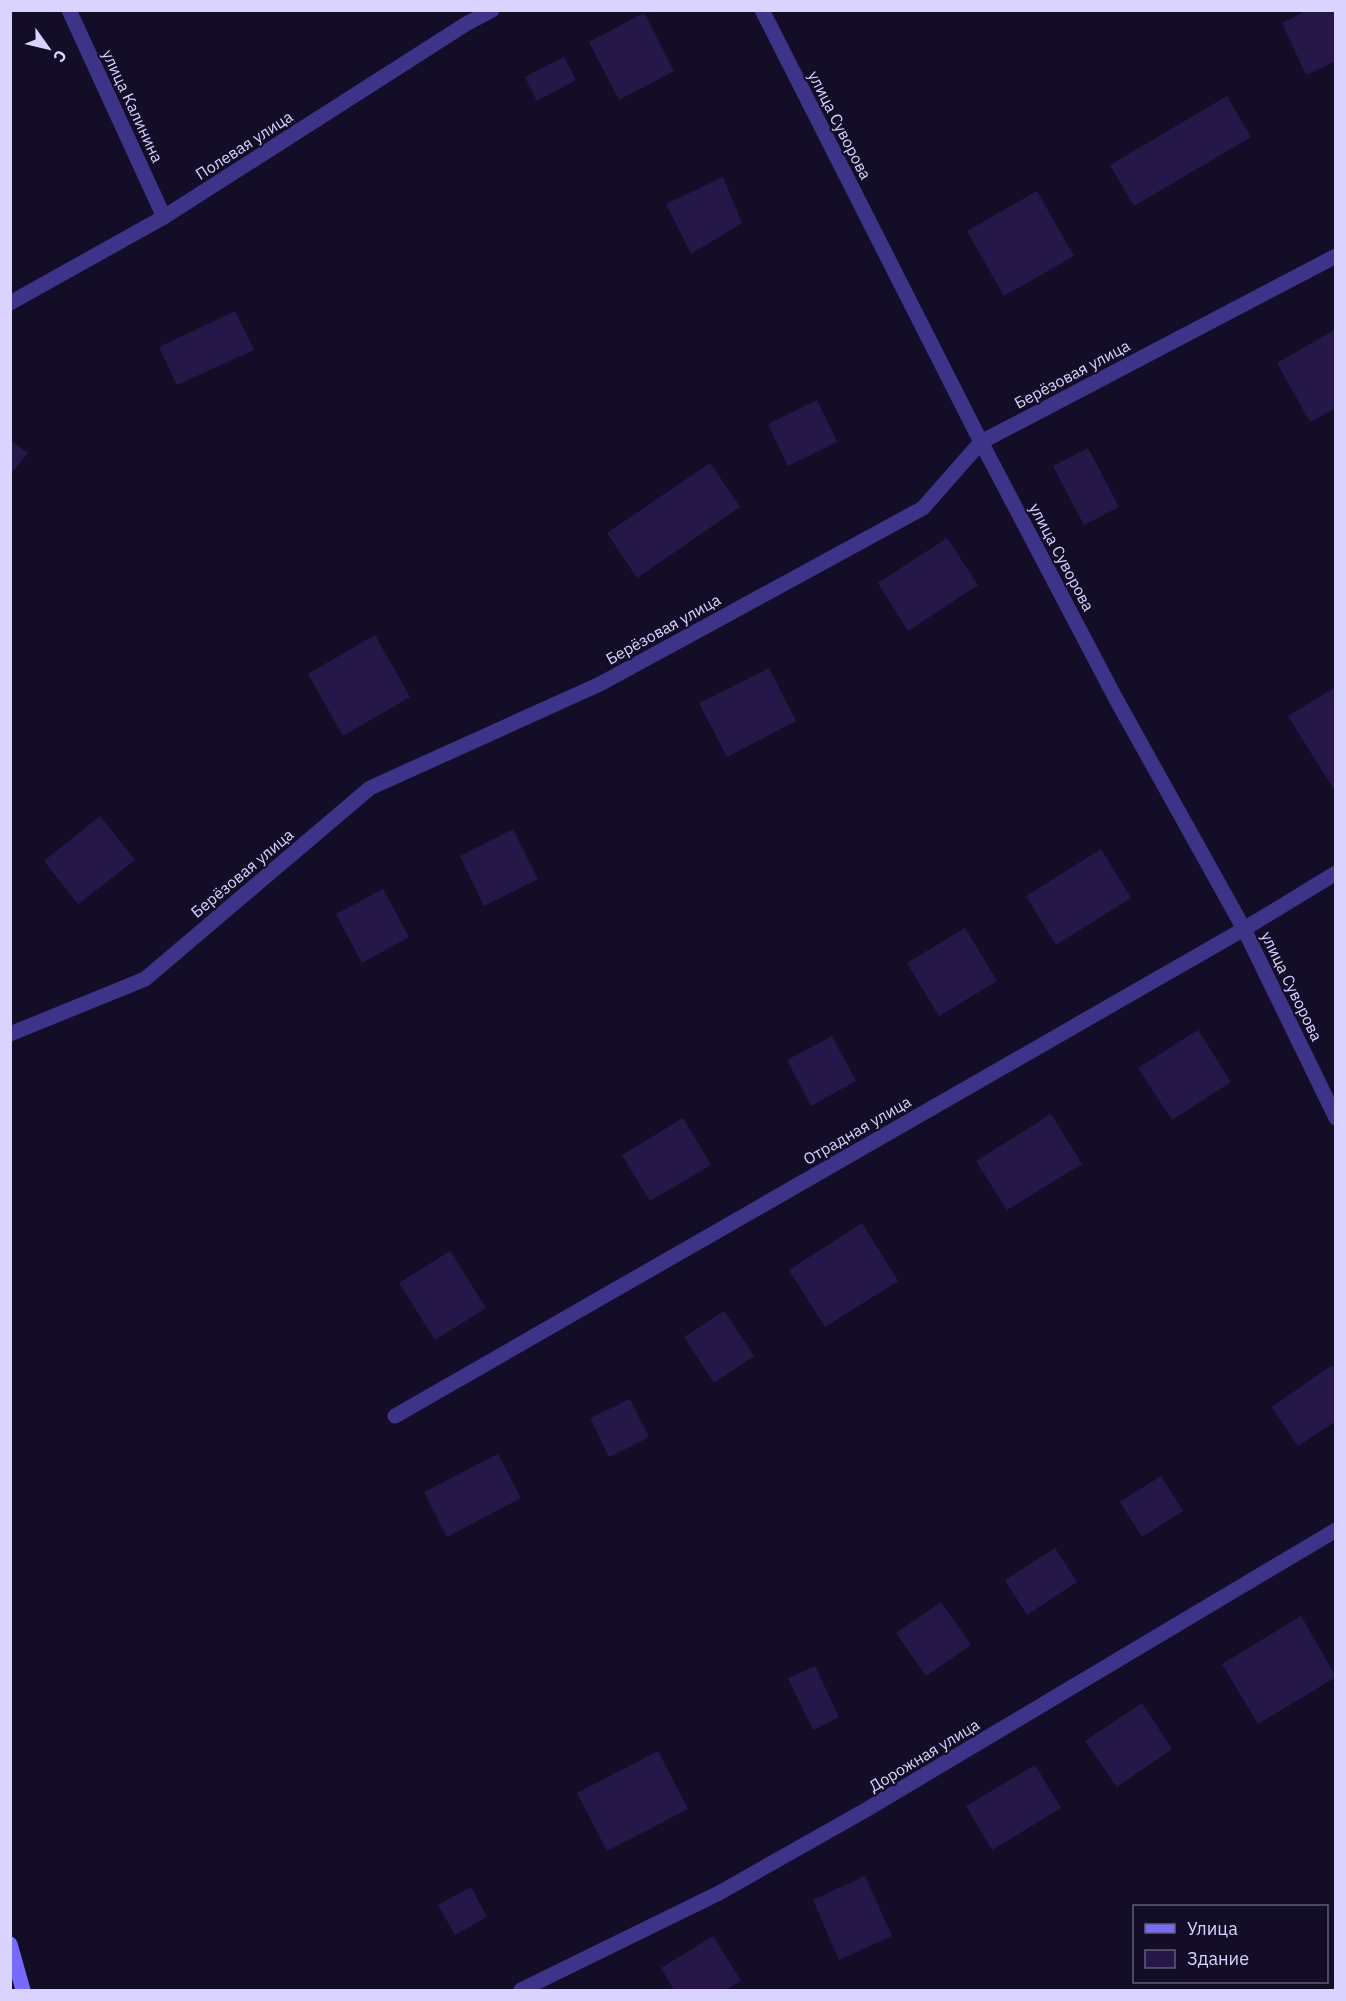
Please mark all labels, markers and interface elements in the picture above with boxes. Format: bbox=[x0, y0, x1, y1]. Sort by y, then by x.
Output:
north arrow bbox=[18, 18, 78, 78]
text: С bbox=[49, 46, 72, 66]
street label: улица Калинина bbox=[98, 46, 168, 166]
street label: улица Суворова bbox=[804, 67, 876, 183]
street label: Полевая улица bbox=[192, 106, 297, 184]
street label: Берёзовая улица bbox=[1011, 335, 1134, 413]
street label: улица Суворова bbox=[1025, 500, 1099, 615]
street label: Берёзовая улица bbox=[602, 589, 724, 669]
street label: Берёзовая улица bbox=[187, 824, 298, 922]
street label: улица Суворова bbox=[1257, 928, 1327, 1045]
street label: Отрадная улица bbox=[800, 1091, 915, 1169]
street label: Дорожная улица bbox=[865, 1714, 983, 1796]
legend bbox=[1133, 1905, 1328, 1983]
text: Улица bbox=[1187, 1917, 1238, 1940]
text: Здание bbox=[1187, 1947, 1249, 1970]

